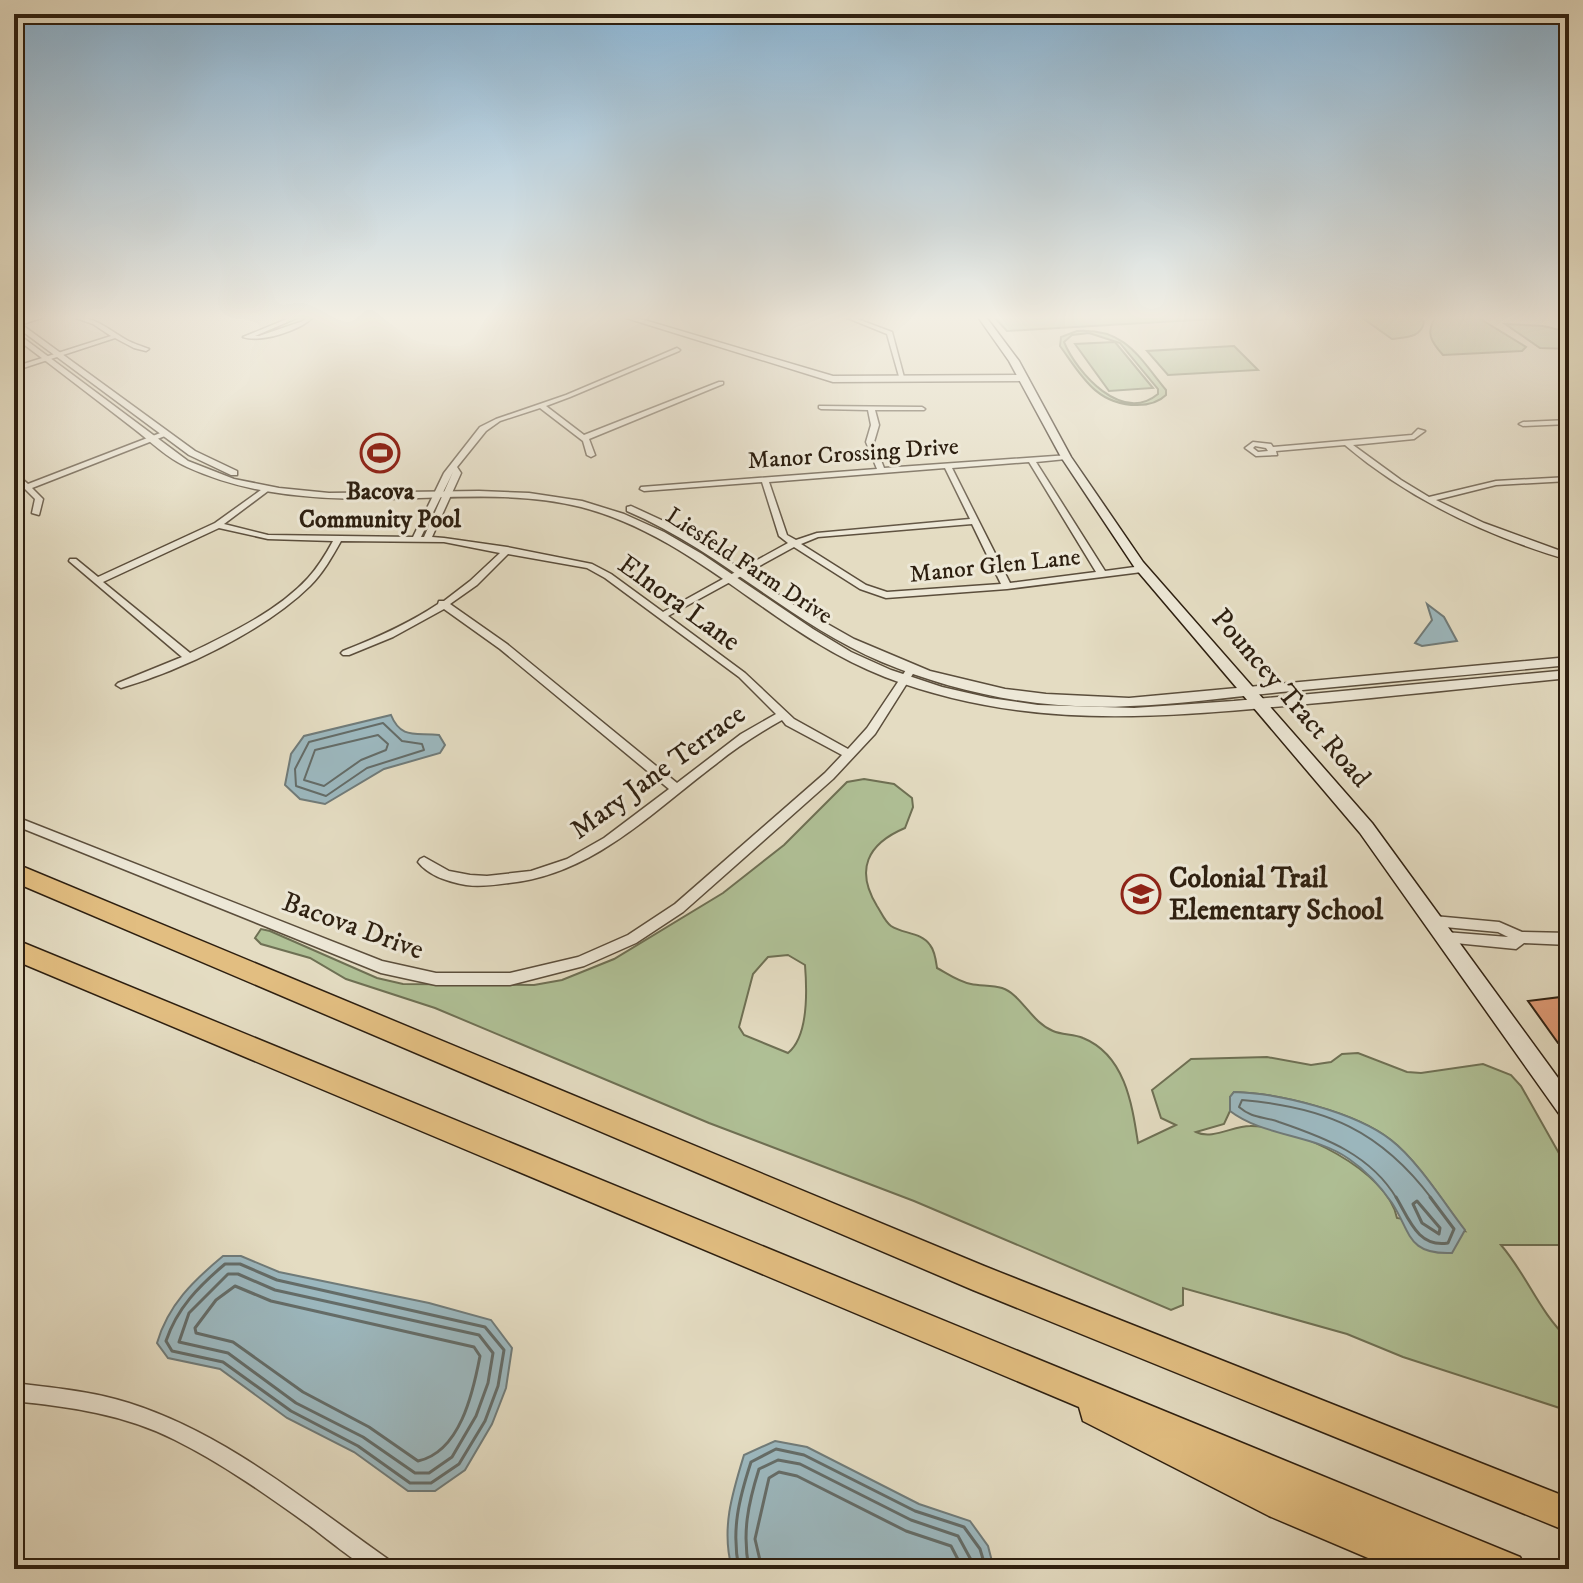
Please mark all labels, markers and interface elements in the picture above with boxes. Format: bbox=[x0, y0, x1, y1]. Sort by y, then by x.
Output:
sports icon: Bacova Community Pool bbox=[359, 432, 401, 474]
street label: Manor Crossing Drive bbox=[746, 432, 960, 476]
place label: Bacova Community Pool bbox=[299, 477, 462, 535]
street label: Liesfeld Farm Drive bbox=[660, 501, 838, 631]
street label: Manor Glen Lane bbox=[908, 542, 1082, 590]
street label: Elnora Lane bbox=[611, 547, 747, 659]
street label: Pouncey Tract Road bbox=[1204, 601, 1378, 795]
street label: Mary Jane Terrace bbox=[564, 697, 752, 847]
place label: Colonial Trail Elementary School bbox=[1169, 861, 1384, 928]
school or university icon: Colonial Trail Elementary School bbox=[1120, 873, 1162, 915]
street label: Bacova Drive bbox=[278, 884, 428, 968]

